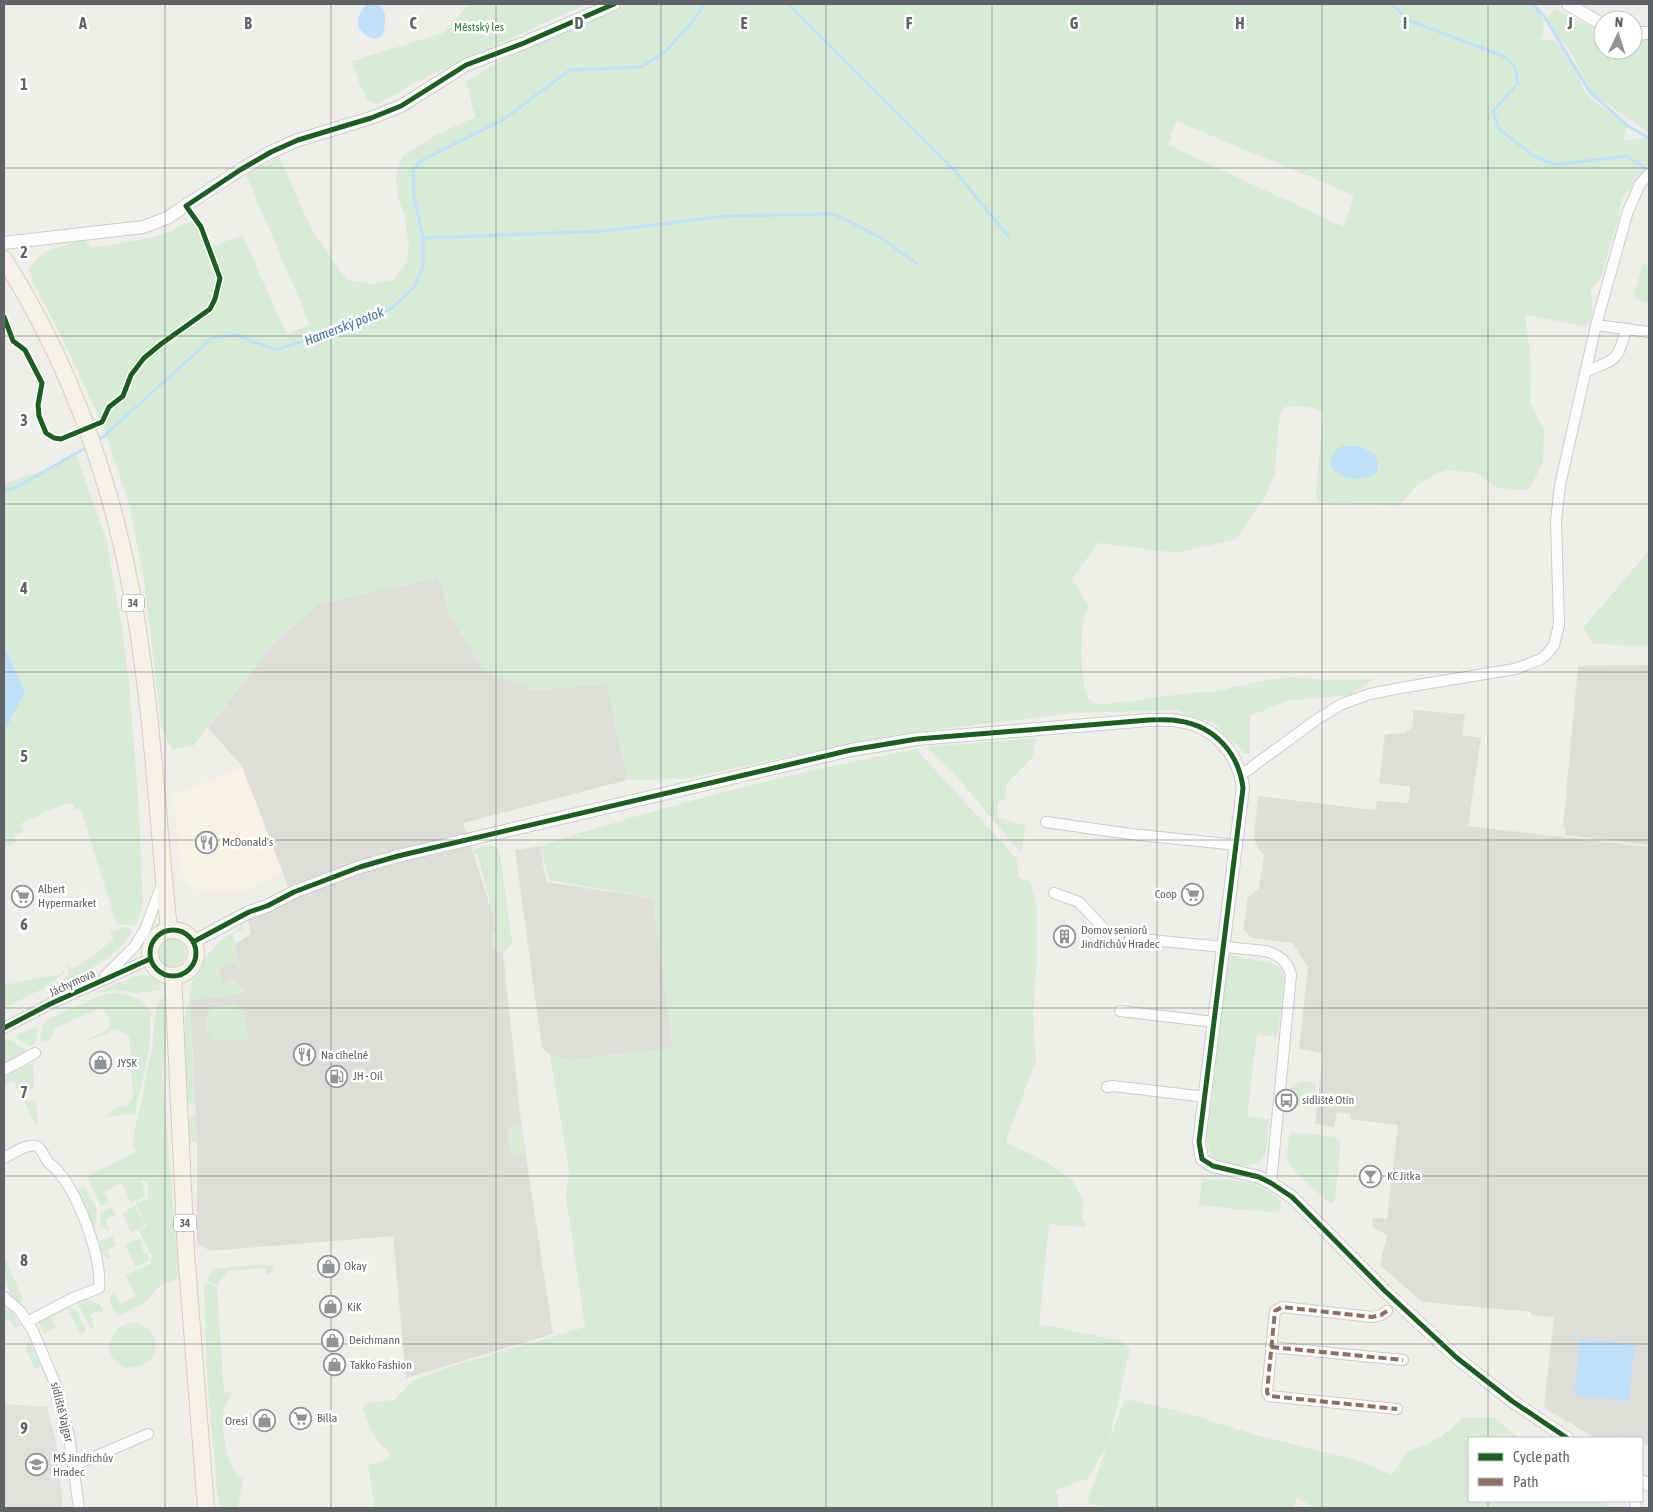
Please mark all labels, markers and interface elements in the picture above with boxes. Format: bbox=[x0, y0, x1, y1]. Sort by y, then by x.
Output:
north arrow bbox=[1593, 10, 1643, 60]
text: A bbox=[78, 14, 87, 32]
text: B bbox=[244, 14, 252, 32]
text: C bbox=[409, 14, 417, 32]
text: D bbox=[575, 14, 584, 32]
text: E bbox=[741, 14, 748, 32]
text: F bbox=[906, 14, 913, 32]
text: G bbox=[1070, 14, 1079, 32]
text: H bbox=[1235, 14, 1245, 32]
text: I bbox=[1403, 14, 1407, 32]
text: J bbox=[1566, 14, 1573, 32]
text: N bbox=[1614, 14, 1624, 30]
park label: Městský les bbox=[454, 20, 504, 34]
text: 1 bbox=[20, 75, 28, 93]
text: 2 bbox=[20, 243, 28, 261]
water label: Hamerský potok bbox=[302, 303, 387, 348]
text: 3 bbox=[20, 411, 28, 429]
text: 4 bbox=[19, 579, 28, 597]
road number: 34 bbox=[122, 594, 144, 612]
text: 5 bbox=[20, 747, 28, 765]
restaurant icon: McDonald's bbox=[194, 830, 218, 854]
place label: McDonald's bbox=[222, 835, 273, 849]
place label: Albert Hypermarket bbox=[38, 882, 97, 910]
supermarket icon: Coop bbox=[1181, 882, 1205, 906]
supermarket icon: Albert Hypermarket bbox=[10, 884, 34, 908]
place label: Coop bbox=[1155, 887, 1177, 901]
text: 6 bbox=[20, 915, 28, 933]
place label: Domov seniorů Jindřichův Hradec bbox=[1081, 923, 1160, 951]
building icon: Domov seniorů Jindřichův Hradec bbox=[1053, 925, 1077, 949]
street label: Jáchymova bbox=[47, 966, 97, 1000]
restaurant icon: Na cihelně bbox=[293, 1043, 317, 1067]
place label: Na cihelně bbox=[321, 1048, 368, 1062]
shop icon: JYSK bbox=[89, 1051, 113, 1075]
place label: JYSK bbox=[117, 1056, 137, 1070]
fuel station icon: JH - Oil bbox=[325, 1064, 349, 1088]
place label: JH - Oil bbox=[353, 1069, 384, 1083]
text: 7 bbox=[20, 1083, 28, 1101]
bus stop icon: sídliště Otín bbox=[1274, 1088, 1298, 1112]
place label: sídliště Otín bbox=[1302, 1093, 1354, 1107]
bar icon: KC Jitka bbox=[1359, 1164, 1383, 1188]
place label: KC Jitka bbox=[1387, 1169, 1420, 1183]
road number: 34 bbox=[174, 1214, 196, 1232]
text: 8 bbox=[20, 1251, 28, 1269]
shop icon: Okay bbox=[316, 1254, 340, 1278]
place label: Okay bbox=[344, 1259, 367, 1273]
shop icon: KiK bbox=[319, 1295, 343, 1319]
place label: KiK bbox=[347, 1300, 362, 1314]
shop icon: Deichmann bbox=[321, 1328, 345, 1352]
place label: Deichmann bbox=[349, 1333, 400, 1347]
shop icon: Takko Fashion bbox=[322, 1353, 346, 1377]
place label: Takko Fashion bbox=[350, 1358, 412, 1372]
street label: sídliště Vajgar bbox=[48, 1381, 76, 1444]
supermarket icon: Billa bbox=[289, 1406, 313, 1430]
shop icon: Oresi bbox=[252, 1409, 276, 1433]
place label: Billa bbox=[317, 1411, 337, 1425]
place label: Oresi bbox=[225, 1414, 248, 1428]
text: 9 bbox=[20, 1419, 28, 1437]
legend bbox=[1468, 1437, 1643, 1502]
text: Cycle path bbox=[1513, 1448, 1570, 1465]
place label: MŠ Jindřichův Hradec bbox=[53, 1451, 113, 1479]
school or university icon: MŠ Jindřichův Hradec bbox=[25, 1453, 49, 1477]
text: Path bbox=[1513, 1473, 1539, 1490]

